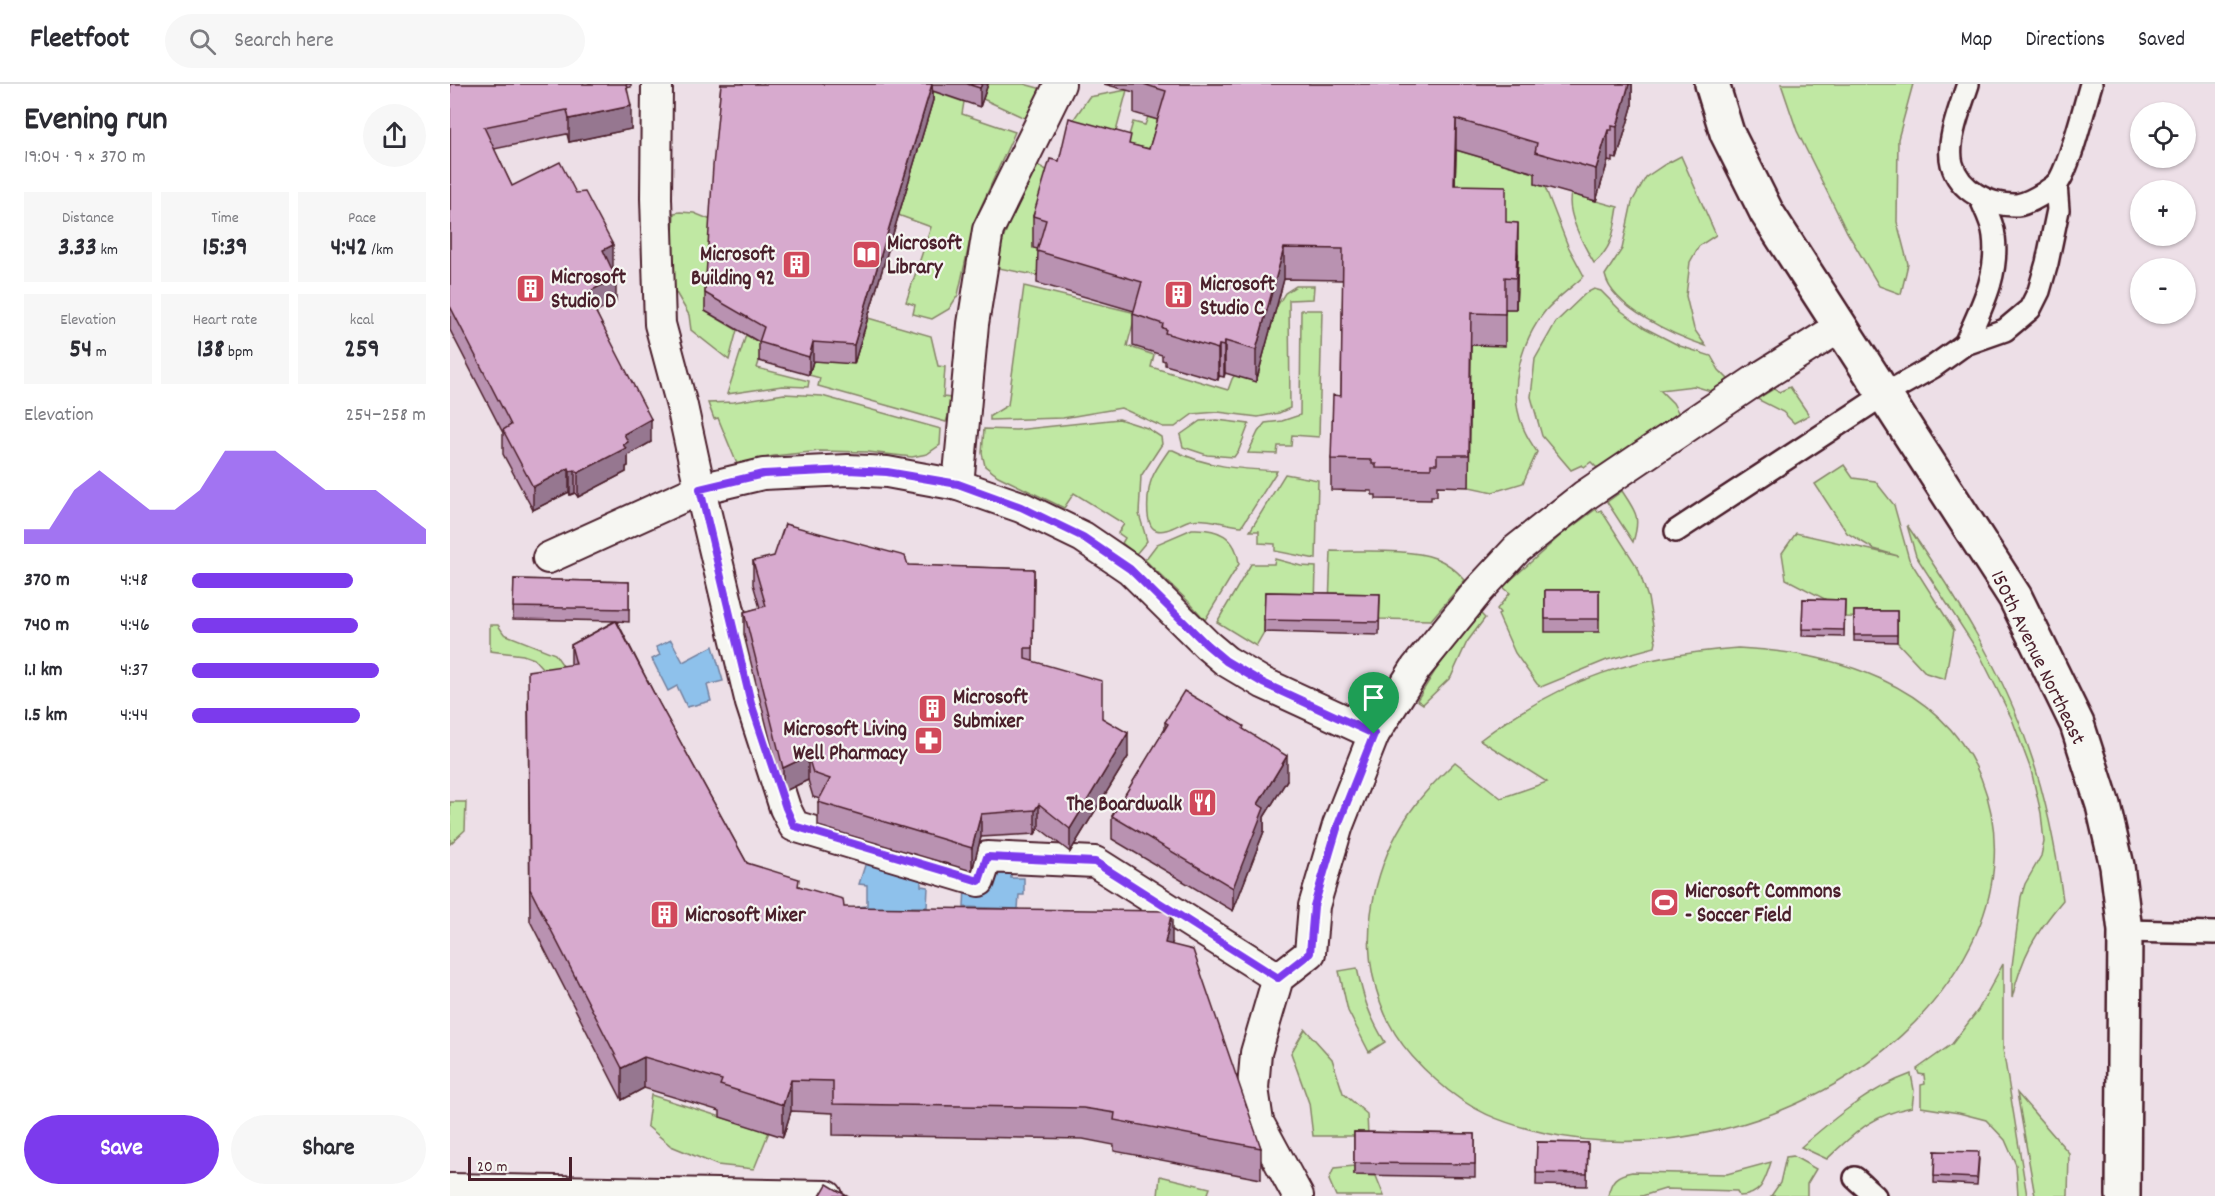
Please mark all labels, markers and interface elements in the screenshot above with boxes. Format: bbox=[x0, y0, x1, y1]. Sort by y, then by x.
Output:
search box bbox=[165, 14, 585, 68]
text: Fleetfoot bbox=[30, 21, 129, 61]
icon: search bbox=[186, 25, 219, 58]
text: Search here bbox=[234, 26, 334, 57]
text: Map bbox=[1961, 26, 1992, 56]
text: Directions bbox=[2025, 26, 2105, 56]
text: Saved bbox=[2138, 26, 2185, 56]
text: Evening run bbox=[24, 98, 168, 145]
map controls bbox=[2130, 102, 2196, 324]
button: locate bbox=[2130, 102, 2196, 168]
button: share bbox=[363, 104, 426, 167]
text: 19:04 · 9 × 370 m bbox=[24, 144, 146, 172]
button: + bbox=[2130, 180, 2196, 246]
text: Distance bbox=[62, 207, 114, 230]
text: Time bbox=[211, 207, 239, 230]
text: Pace bbox=[348, 207, 376, 230]
text: 3.33 bbox=[58, 230, 97, 267]
text: 15:39 bbox=[202, 230, 248, 267]
text: 4:42 bbox=[330, 230, 368, 267]
place label: Microsoft Library bbox=[887, 230, 962, 284]
library icon: Microsoft Library bbox=[850, 238, 882, 270]
text: km bbox=[97, 239, 118, 262]
text: /km bbox=[368, 239, 394, 262]
place label: Microsoft Building 92 bbox=[691, 241, 775, 295]
building icon: Microsoft Building 92 bbox=[780, 249, 812, 281]
button: − bbox=[2130, 258, 2196, 324]
place label: Microsoft Studio D bbox=[551, 264, 626, 318]
place label: Microsoft Studio C bbox=[1200, 271, 1275, 325]
building icon: Microsoft Studio D bbox=[514, 272, 546, 304]
building icon: Microsoft Studio C bbox=[1163, 279, 1195, 311]
text: Elevation bbox=[60, 309, 116, 332]
text: Heart rate bbox=[193, 309, 257, 332]
text: kcal bbox=[350, 309, 374, 332]
text: 54 bbox=[69, 332, 92, 369]
text: 138 bbox=[197, 332, 224, 369]
text: 259 bbox=[344, 332, 380, 369]
text: m bbox=[92, 341, 107, 364]
text: bpm bbox=[224, 341, 253, 364]
text: Elevation bbox=[24, 402, 94, 430]
text: 254–258 m bbox=[345, 402, 426, 430]
street label: 150th Avenue Northeast bbox=[1981, 566, 2092, 751]
text: 370 m bbox=[24, 567, 70, 595]
text: 4:48 bbox=[120, 567, 148, 595]
text: 740 m bbox=[24, 612, 69, 640]
text: 4:46 bbox=[120, 612, 150, 640]
text: 1.1 km bbox=[24, 657, 63, 685]
text: 4:37 bbox=[120, 657, 148, 685]
pin bbox=[1348, 672, 1399, 734]
icon: arrive bbox=[1357, 681, 1390, 714]
place label: Microsoft Submixer bbox=[953, 684, 1028, 738]
building icon: Microsoft Submixer bbox=[916, 692, 948, 724]
text: 1.5 km bbox=[24, 702, 67, 730]
text: 4:44 bbox=[120, 702, 148, 730]
place label: Microsoft Living Well Pharmacy bbox=[783, 716, 908, 770]
pharmacy icon: Microsoft Living Well Pharmacy bbox=[912, 724, 944, 756]
restaurant icon: The Boardwalk bbox=[1187, 787, 1219, 819]
place label: The Boardwalk bbox=[1066, 791, 1182, 821]
place label: Microsoft Commons - Soccer Field bbox=[1685, 878, 1841, 932]
sports icon: Microsoft Commons - Soccer Field bbox=[1648, 886, 1680, 918]
building icon: Microsoft Mixer bbox=[648, 898, 680, 930]
place label: Microsoft Mixer bbox=[685, 902, 807, 932]
button: Save bbox=[24, 1115, 219, 1184]
button: Share bbox=[231, 1115, 426, 1184]
scale bar bbox=[468, 1154, 572, 1182]
text: 20 m bbox=[477, 1156, 507, 1179]

